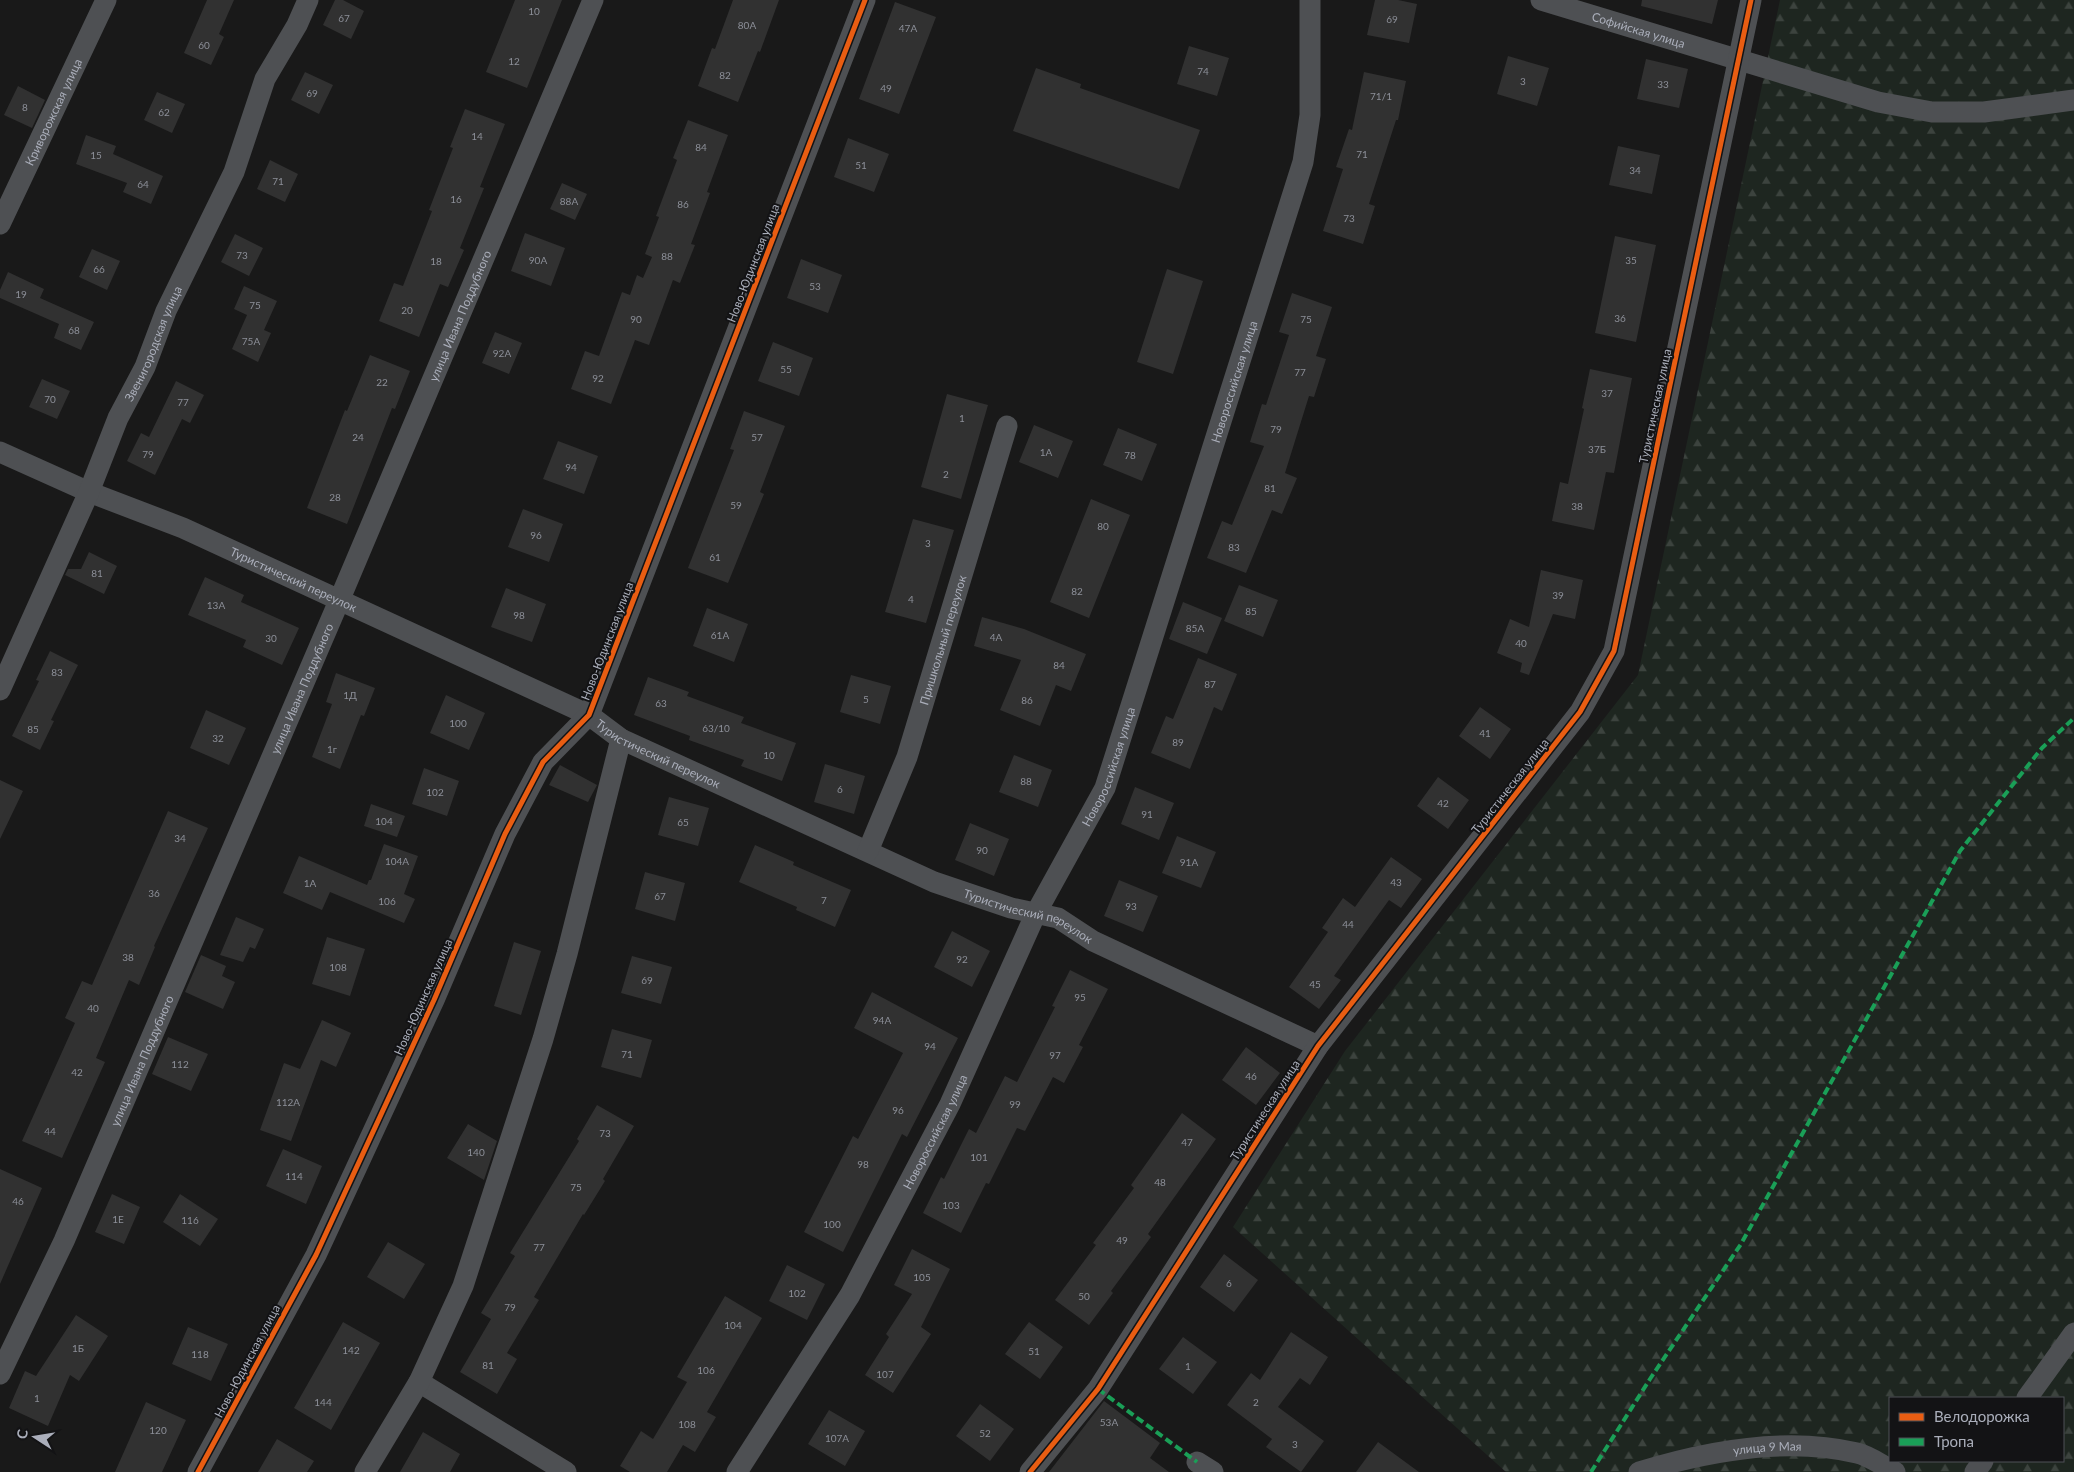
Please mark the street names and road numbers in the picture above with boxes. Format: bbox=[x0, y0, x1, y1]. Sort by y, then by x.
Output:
street label: Софийская улица bbox=[1590, 8, 1687, 51]
street label: Криворожская улица bbox=[21, 56, 85, 168]
street label: Ново-Юдинская улица bbox=[723, 202, 783, 324]
street label: улица Ивана Поддубного bbox=[425, 248, 494, 383]
street label: Звенигородская улица bbox=[121, 283, 185, 404]
street label: Новороссийская улица bbox=[1207, 319, 1260, 444]
street label: Туристическая улица bbox=[1636, 347, 1674, 465]
street label: Туристический переулок bbox=[228, 543, 360, 615]
street label: Пришкольный переулок bbox=[916, 573, 969, 707]
street label: Ново-Юдинская улица bbox=[577, 580, 637, 702]
street label: улица Ивана Поддубного bbox=[267, 621, 336, 756]
street label: Новороссийская улица bbox=[1078, 705, 1138, 829]
street label: Туристический переулок bbox=[593, 716, 724, 791]
street label: Туристическая улица bbox=[1468, 735, 1552, 837]
street label: Туристический переулок bbox=[962, 885, 1096, 947]
street label: Ново-Юдинская улица bbox=[391, 936, 455, 1057]
street label: улица Ивана Поддубного bbox=[107, 993, 176, 1128]
street label: Туристическая улица bbox=[1227, 1057, 1303, 1163]
street label: Новороссийская улица bbox=[899, 1072, 970, 1192]
street label: Ново-Юдинская улица bbox=[211, 1302, 283, 1420]
street label: улица 9 Мая bbox=[1732, 1438, 1802, 1457]

